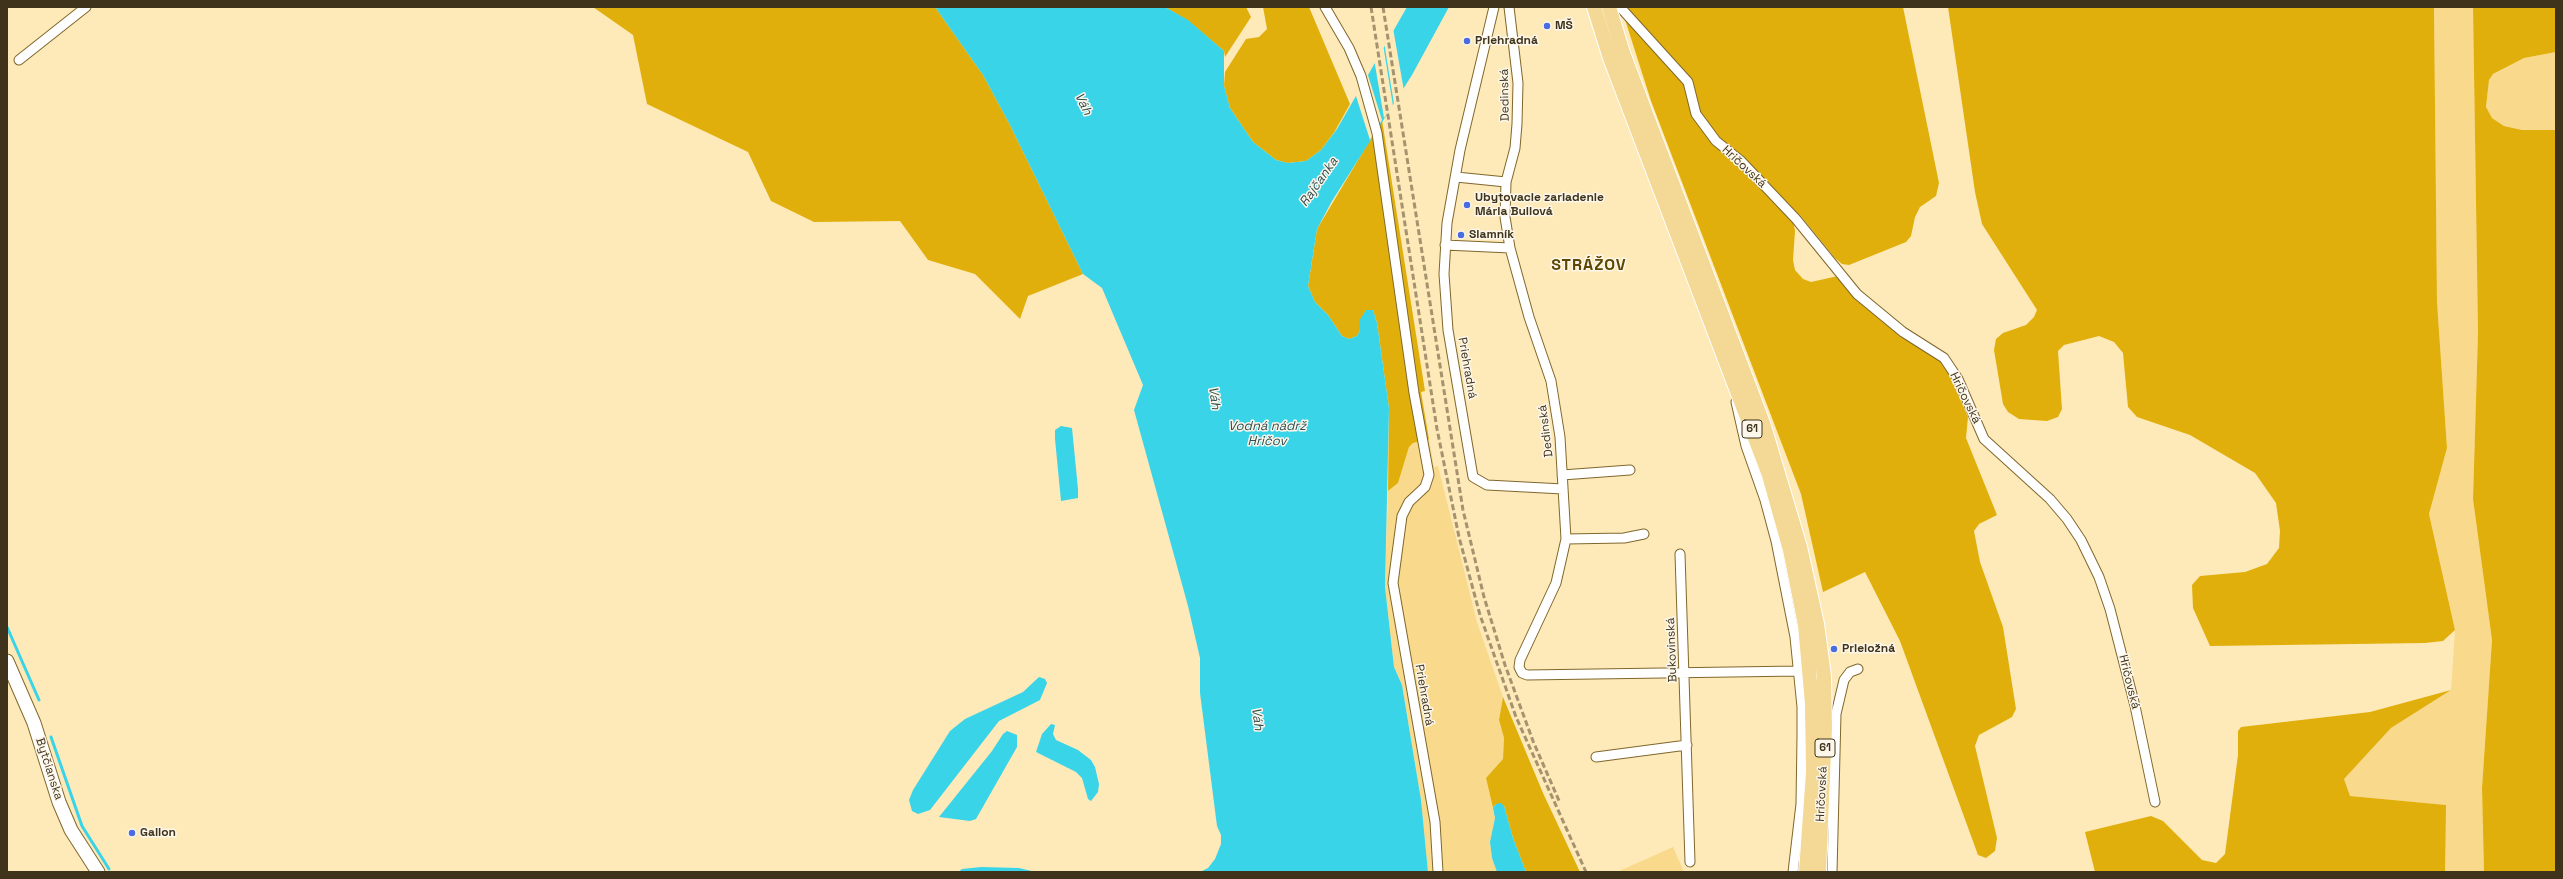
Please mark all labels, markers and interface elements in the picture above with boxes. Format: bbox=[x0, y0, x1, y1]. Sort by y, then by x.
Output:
place label: MŠ bbox=[1555, 19, 1573, 33]
marker: MŠ bbox=[1542, 21, 1552, 31]
place label: Priehradná bbox=[1475, 34, 1538, 48]
marker: Priehradná bbox=[1462, 36, 1472, 46]
street label: Dedinská bbox=[1497, 69, 1513, 121]
water label: Váh bbox=[1071, 90, 1095, 118]
street label: Hričovská bbox=[1719, 143, 1769, 191]
water label: Rajčanka bbox=[1296, 154, 1342, 210]
place label: Ubytovacie zariadenie Mária Bullová bbox=[1475, 191, 1604, 219]
marker: Ubytovacie zariadenie Mária Bullová bbox=[1462, 200, 1472, 210]
place label: Slamník bbox=[1469, 228, 1514, 242]
marker: Slamník bbox=[1456, 230, 1466, 240]
district label: STRÁŽOV bbox=[1551, 256, 1627, 276]
street label: Priehradná bbox=[1455, 336, 1479, 400]
street label: Hričovská bbox=[1946, 370, 1984, 426]
water label: Váh bbox=[1205, 386, 1223, 410]
street label: Dedinská bbox=[1536, 404, 1556, 458]
water label: Vodná nádrž Hričov bbox=[1228, 418, 1306, 449]
road number: 61 bbox=[1742, 420, 1762, 438]
street label: Bukovinská bbox=[1664, 617, 1680, 683]
place label: Prieložná bbox=[1842, 642, 1895, 656]
marker: Prieložná bbox=[1829, 644, 1839, 654]
street label: Hričovská bbox=[2115, 653, 2143, 711]
street label: Priehradná bbox=[1412, 663, 1436, 727]
water label: Váh bbox=[1248, 707, 1266, 731]
street label: Bytčianska bbox=[32, 736, 66, 802]
road number: 61 bbox=[1815, 739, 1835, 757]
street label: Hričovská bbox=[1813, 766, 1831, 822]
place label: Gallon bbox=[140, 826, 176, 840]
marker: Gallon bbox=[127, 828, 137, 838]

